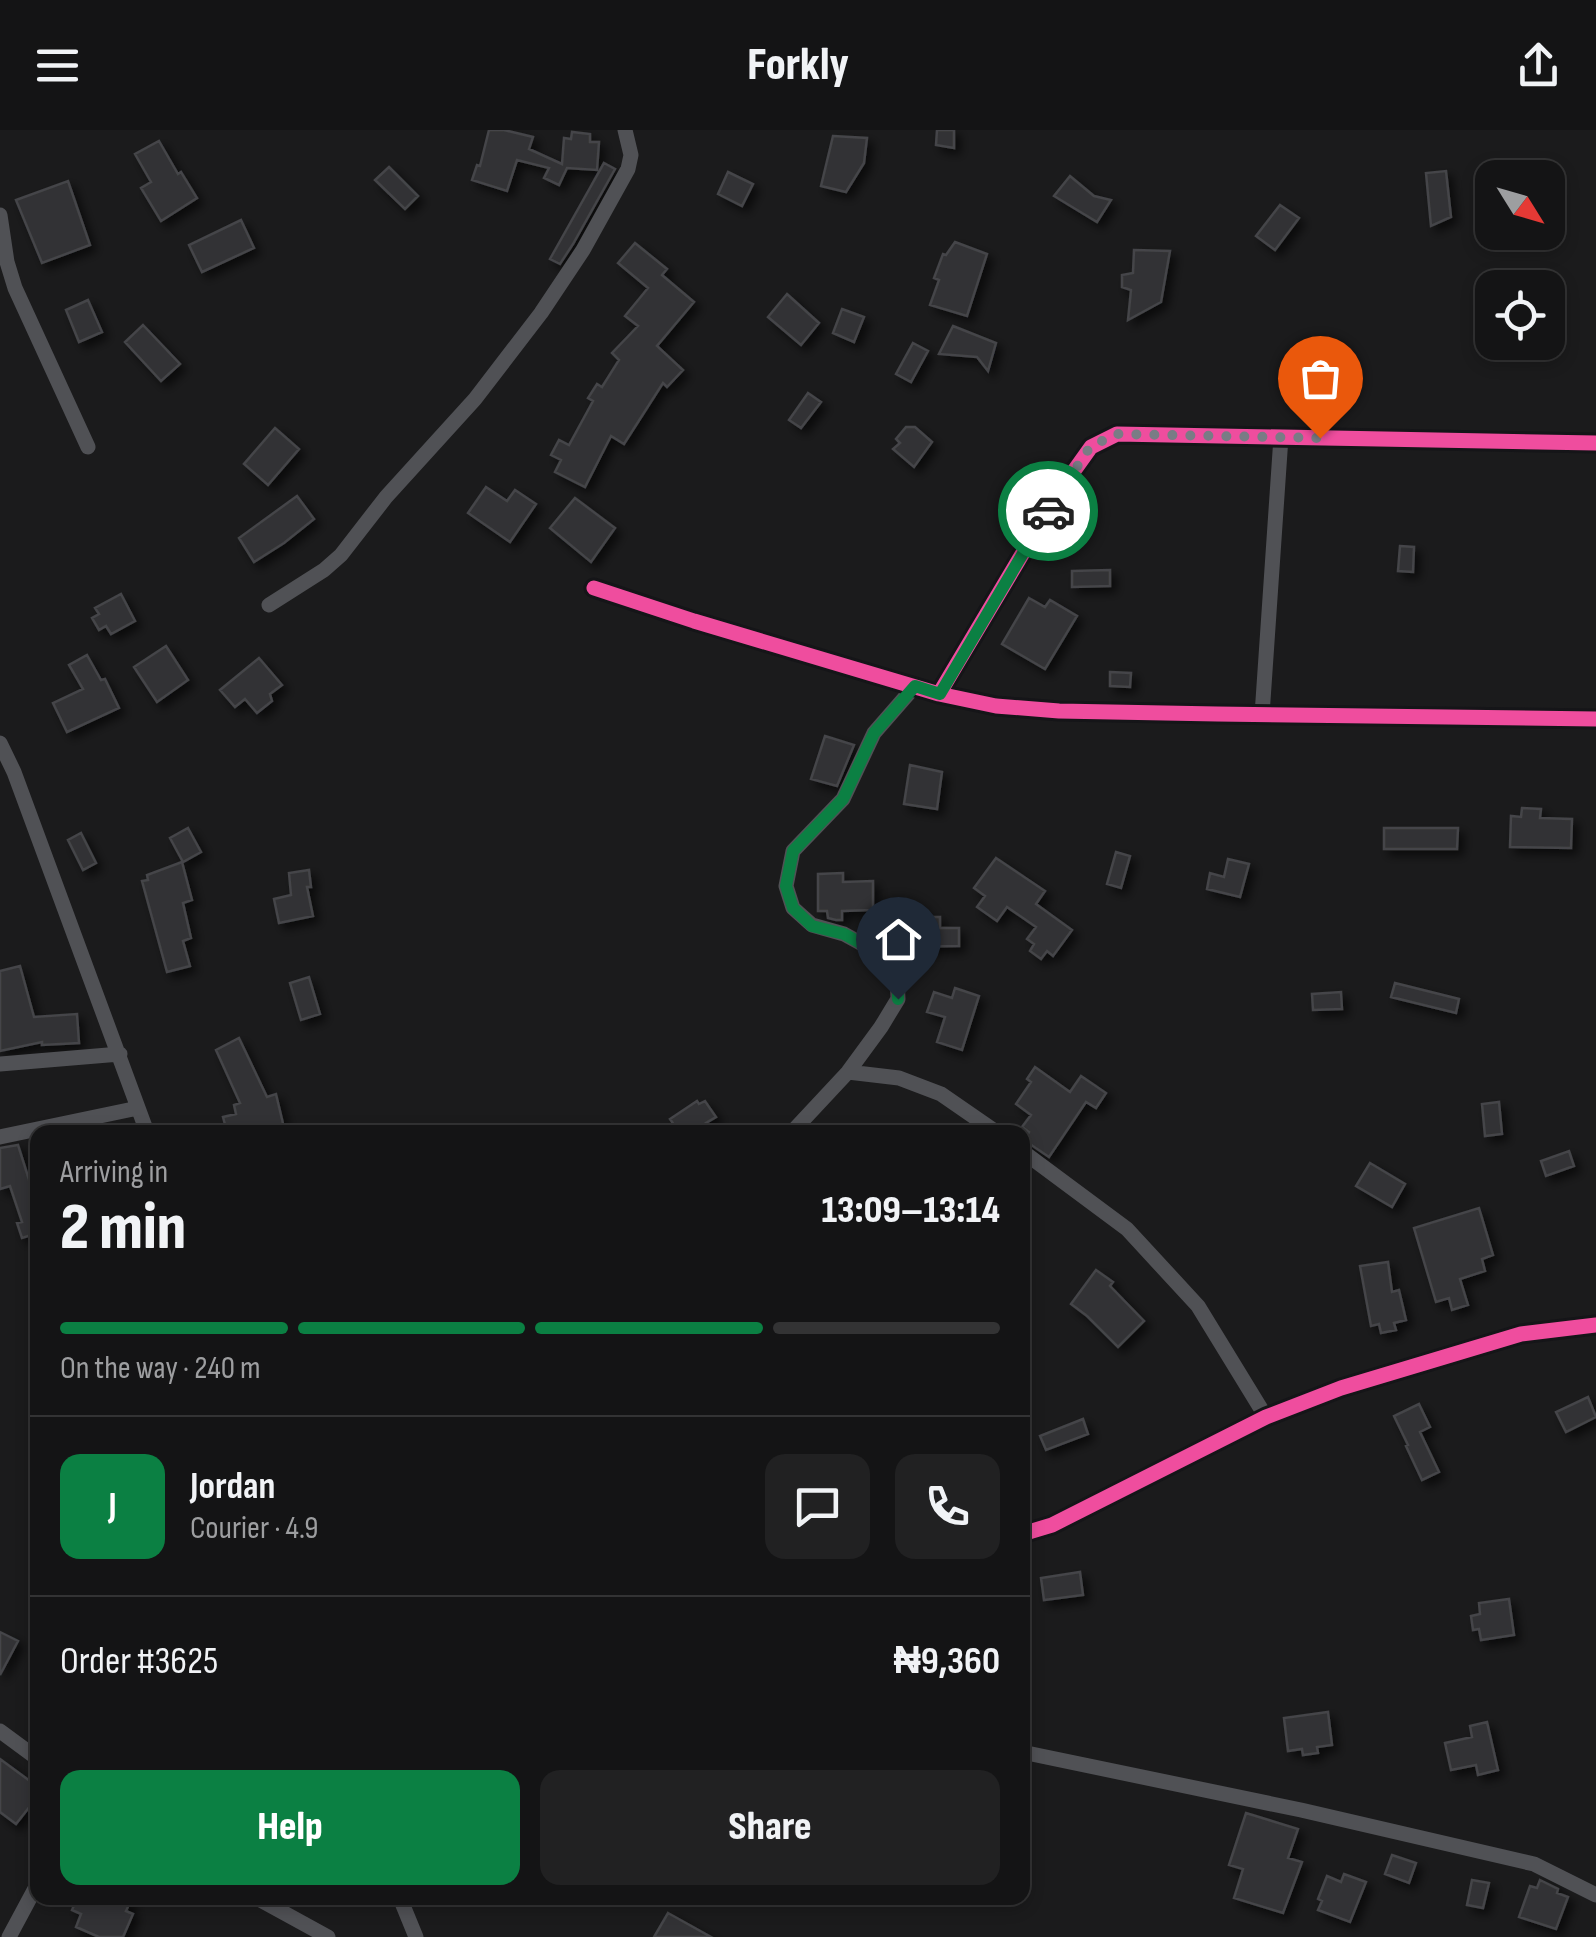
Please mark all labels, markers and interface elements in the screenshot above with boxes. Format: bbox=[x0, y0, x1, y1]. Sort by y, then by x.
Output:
icon: menu bbox=[30, 38, 85, 93]
text: Forkly bbox=[747, 38, 849, 93]
icon: share bbox=[1511, 38, 1566, 93]
north arrow bbox=[1475, 160, 1565, 250]
map controls bbox=[1475, 160, 1565, 360]
button: locate bbox=[1475, 270, 1565, 360]
pin bbox=[1278, 336, 1363, 439]
icon: bag bbox=[1293, 351, 1348, 406]
courier bbox=[998, 461, 1098, 561]
icon: car bbox=[1021, 484, 1076, 539]
pin bbox=[856, 897, 941, 1000]
icon: home bbox=[871, 912, 926, 967]
text: Arriving in bbox=[60, 1153, 168, 1192]
text: 13:09–13:14 bbox=[821, 1188, 1000, 1233]
text: 2 min bbox=[60, 1190, 186, 1268]
text: On the way · 240 m bbox=[60, 1349, 261, 1388]
button: chat bbox=[765, 1454, 870, 1559]
button: phone bbox=[895, 1454, 1000, 1559]
text: Jordan bbox=[190, 1464, 275, 1509]
text: J bbox=[108, 1484, 117, 1529]
text: Courier · 4.9 bbox=[190, 1509, 318, 1548]
text: Order #3625 bbox=[60, 1639, 218, 1684]
text: ₦9,360 bbox=[893, 1639, 1000, 1684]
button: Help bbox=[60, 1770, 520, 1885]
button: Share bbox=[540, 1770, 1000, 1885]

